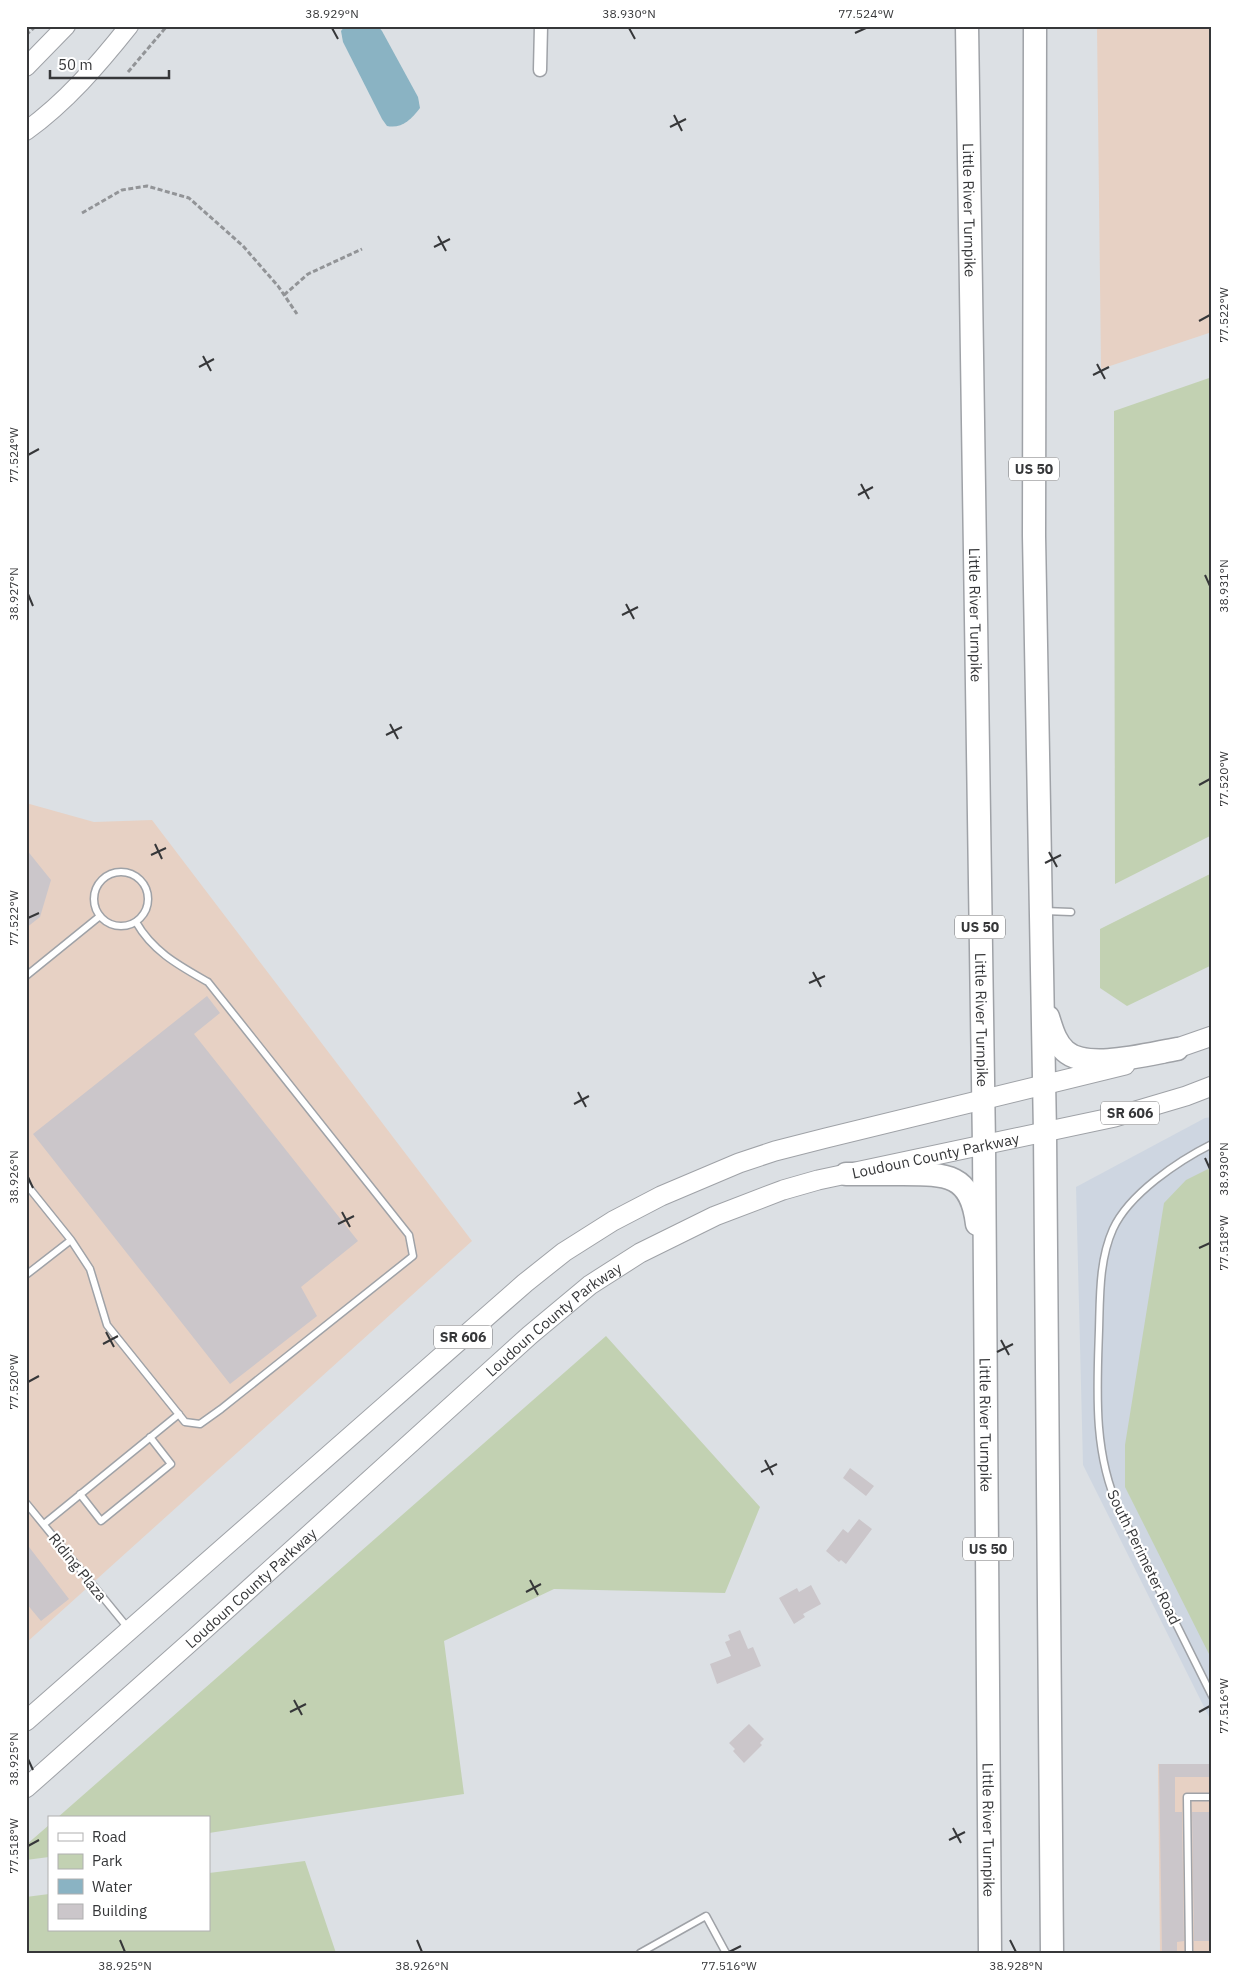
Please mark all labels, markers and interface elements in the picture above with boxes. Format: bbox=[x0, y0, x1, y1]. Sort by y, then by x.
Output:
text: 38.929°N bbox=[305, 6, 359, 21]
text: 38.930°N bbox=[602, 6, 656, 21]
text: 77.524°W bbox=[838, 6, 894, 21]
scale bar bbox=[50, 48, 169, 80]
text: 50 m bbox=[58, 55, 93, 74]
street label: Little River Turnpike bbox=[959, 143, 980, 277]
text: 77.522°W bbox=[1216, 287, 1231, 343]
text: 77.524°W bbox=[6, 427, 21, 483]
road number: US 50 bbox=[1009, 458, 1059, 480]
street label: Little River Turnpike bbox=[965, 548, 986, 682]
text: 38.931°N bbox=[1216, 559, 1231, 613]
text: 38.927°N bbox=[6, 567, 21, 621]
text: 77.520°W bbox=[1216, 751, 1231, 807]
text: 77.522°W bbox=[6, 890, 21, 946]
road number: US 50 bbox=[955, 916, 1005, 939]
street label: Little River Turnpike bbox=[972, 953, 993, 1087]
road number: SR 606 bbox=[1101, 1102, 1159, 1124]
street label: Loudoun County Parkway bbox=[850, 1128, 1021, 1182]
text: 38.930°N bbox=[1216, 1142, 1231, 1196]
text: 38.926°N bbox=[6, 1150, 21, 1204]
text: 77.518°W bbox=[1216, 1215, 1231, 1271]
street label: Loudoun County Parkway bbox=[481, 1258, 625, 1380]
road number: SR 606 bbox=[434, 1325, 492, 1348]
text: 77.520°W bbox=[6, 1354, 21, 1410]
street label: Little River Turnpike bbox=[976, 1358, 996, 1492]
street label: South Perimeter Road bbox=[1103, 1487, 1185, 1627]
street label: Loudoun County Parkway bbox=[181, 1523, 321, 1652]
street label: Riding Plaza bbox=[45, 1529, 111, 1605]
road number: US 50 bbox=[963, 1538, 1013, 1560]
text: 77.516°W bbox=[1216, 1678, 1231, 1734]
text: 38.925°N bbox=[6, 1732, 21, 1786]
street label: Little River Turnpike bbox=[979, 1763, 999, 1897]
legend bbox=[48, 1816, 210, 1932]
text: 77.518°W bbox=[6, 1818, 21, 1874]
text: Road bbox=[92, 1827, 127, 1846]
text: Park bbox=[92, 1851, 122, 1870]
text: Water bbox=[92, 1877, 133, 1896]
text: Building bbox=[92, 1901, 147, 1920]
text: 38.925°N bbox=[98, 1958, 152, 1973]
text: 38.926°N bbox=[395, 1958, 449, 1973]
text: 77.516°W bbox=[701, 1958, 757, 1973]
text: 38.928°N bbox=[989, 1958, 1043, 1973]

